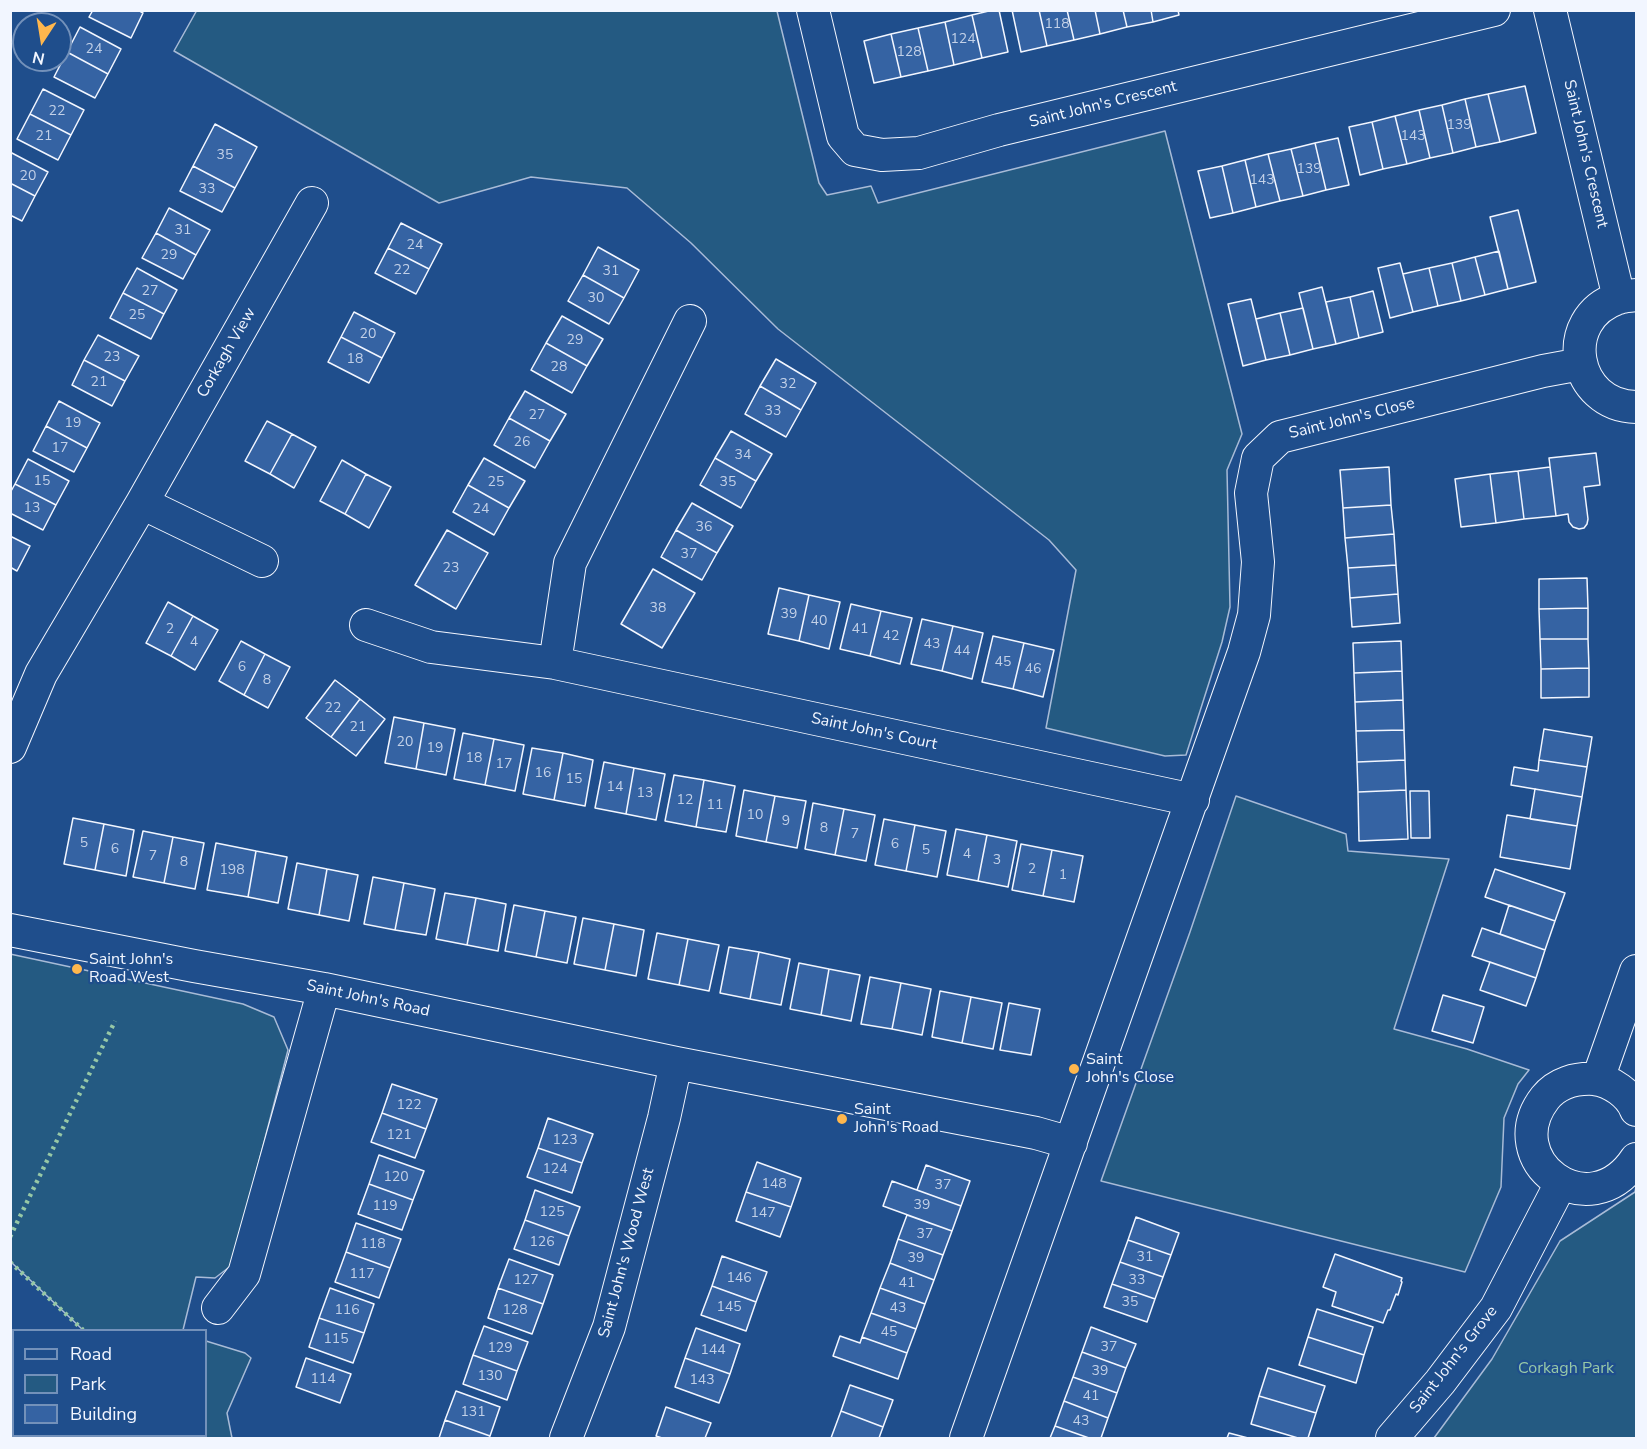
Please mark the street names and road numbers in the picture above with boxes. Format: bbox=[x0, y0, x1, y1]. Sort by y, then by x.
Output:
street label: Saint John's Crescent bbox=[1027, 77, 1179, 133]
street label: Saint John's Crescent bbox=[1559, 78, 1611, 230]
street label: Corkagh View bbox=[194, 305, 260, 401]
street label: Saint John's Close bbox=[1287, 394, 1417, 444]
street label: Saint John's Court bbox=[809, 709, 939, 755]
street label: Saint John's Road bbox=[305, 977, 431, 1021]
street label: Saint John's Wood West bbox=[595, 1166, 659, 1340]
street label: Saint John's Grove bbox=[1406, 1302, 1502, 1418]

